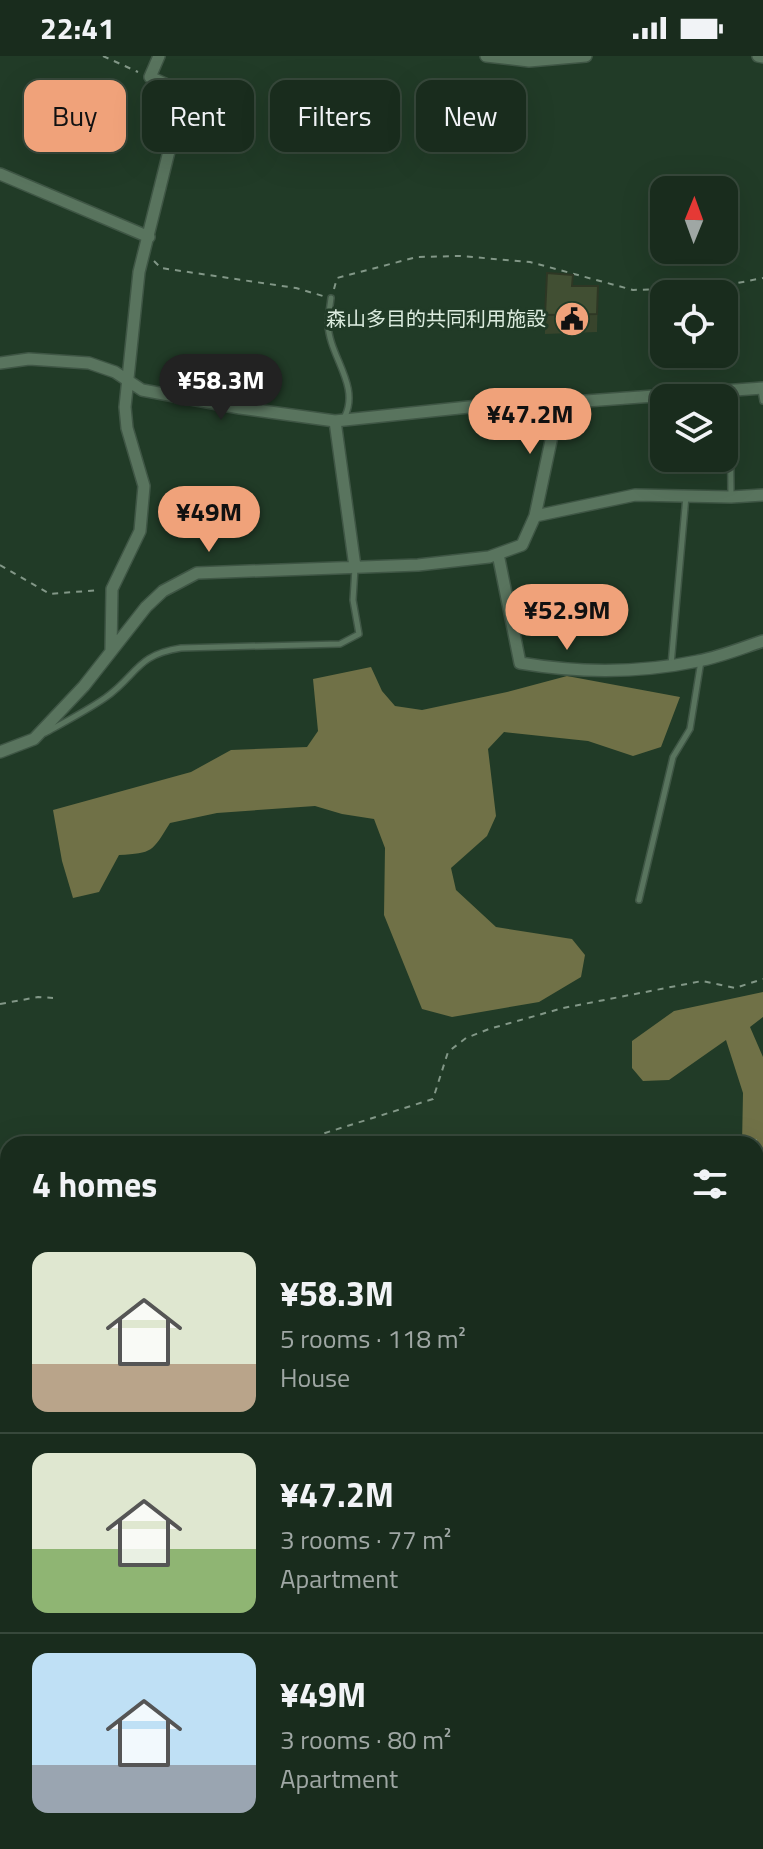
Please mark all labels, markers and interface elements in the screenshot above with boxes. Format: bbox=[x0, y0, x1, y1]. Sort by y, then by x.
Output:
text: 22:41 bbox=[40, 5, 115, 51]
chip: Buy bbox=[24, 80, 126, 152]
chip: Rent bbox=[142, 80, 254, 152]
chip: Filters bbox=[270, 80, 400, 152]
chip: New bbox=[416, 80, 526, 152]
north arrow bbox=[650, 176, 738, 264]
map controls bbox=[650, 176, 738, 472]
button: locate bbox=[650, 280, 738, 368]
public building icon: 森山多目的共同利用施設 bbox=[553, 300, 591, 338]
place label: 森山多目的共同利用施設 bbox=[326, 303, 546, 334]
pin: ¥58.3M bbox=[156, 354, 286, 422]
text: ¥58.3M bbox=[177, 360, 265, 399]
button: layers bbox=[650, 384, 738, 472]
pin: ¥47.2M bbox=[465, 388, 595, 456]
text: ¥47.2M bbox=[486, 394, 574, 433]
pin: ¥49M bbox=[162, 486, 256, 554]
text: ¥49M bbox=[176, 492, 242, 531]
pin: ¥52.9M bbox=[502, 584, 632, 652]
text: ¥52.9M bbox=[523, 590, 611, 629]
text: 4 homes bbox=[32, 1158, 157, 1210]
icon: filters bbox=[688, 1162, 732, 1206]
text: ¥58.3M bbox=[280, 1267, 394, 1319]
icon: home bbox=[96, 1284, 192, 1380]
text: 5 rooms · 118 m² bbox=[280, 1319, 466, 1358]
text: House bbox=[280, 1358, 350, 1397]
text: ¥47.2M bbox=[280, 1468, 394, 1520]
icon: home bbox=[96, 1485, 192, 1581]
text: 3 rooms · 77 m² bbox=[280, 1520, 451, 1559]
text: Apartment bbox=[280, 1559, 398, 1598]
text: ¥49M bbox=[280, 1668, 366, 1720]
icon: home bbox=[96, 1685, 192, 1781]
text: 3 rooms · 80 m² bbox=[280, 1720, 451, 1759]
text: Apartment bbox=[280, 1759, 398, 1798]

